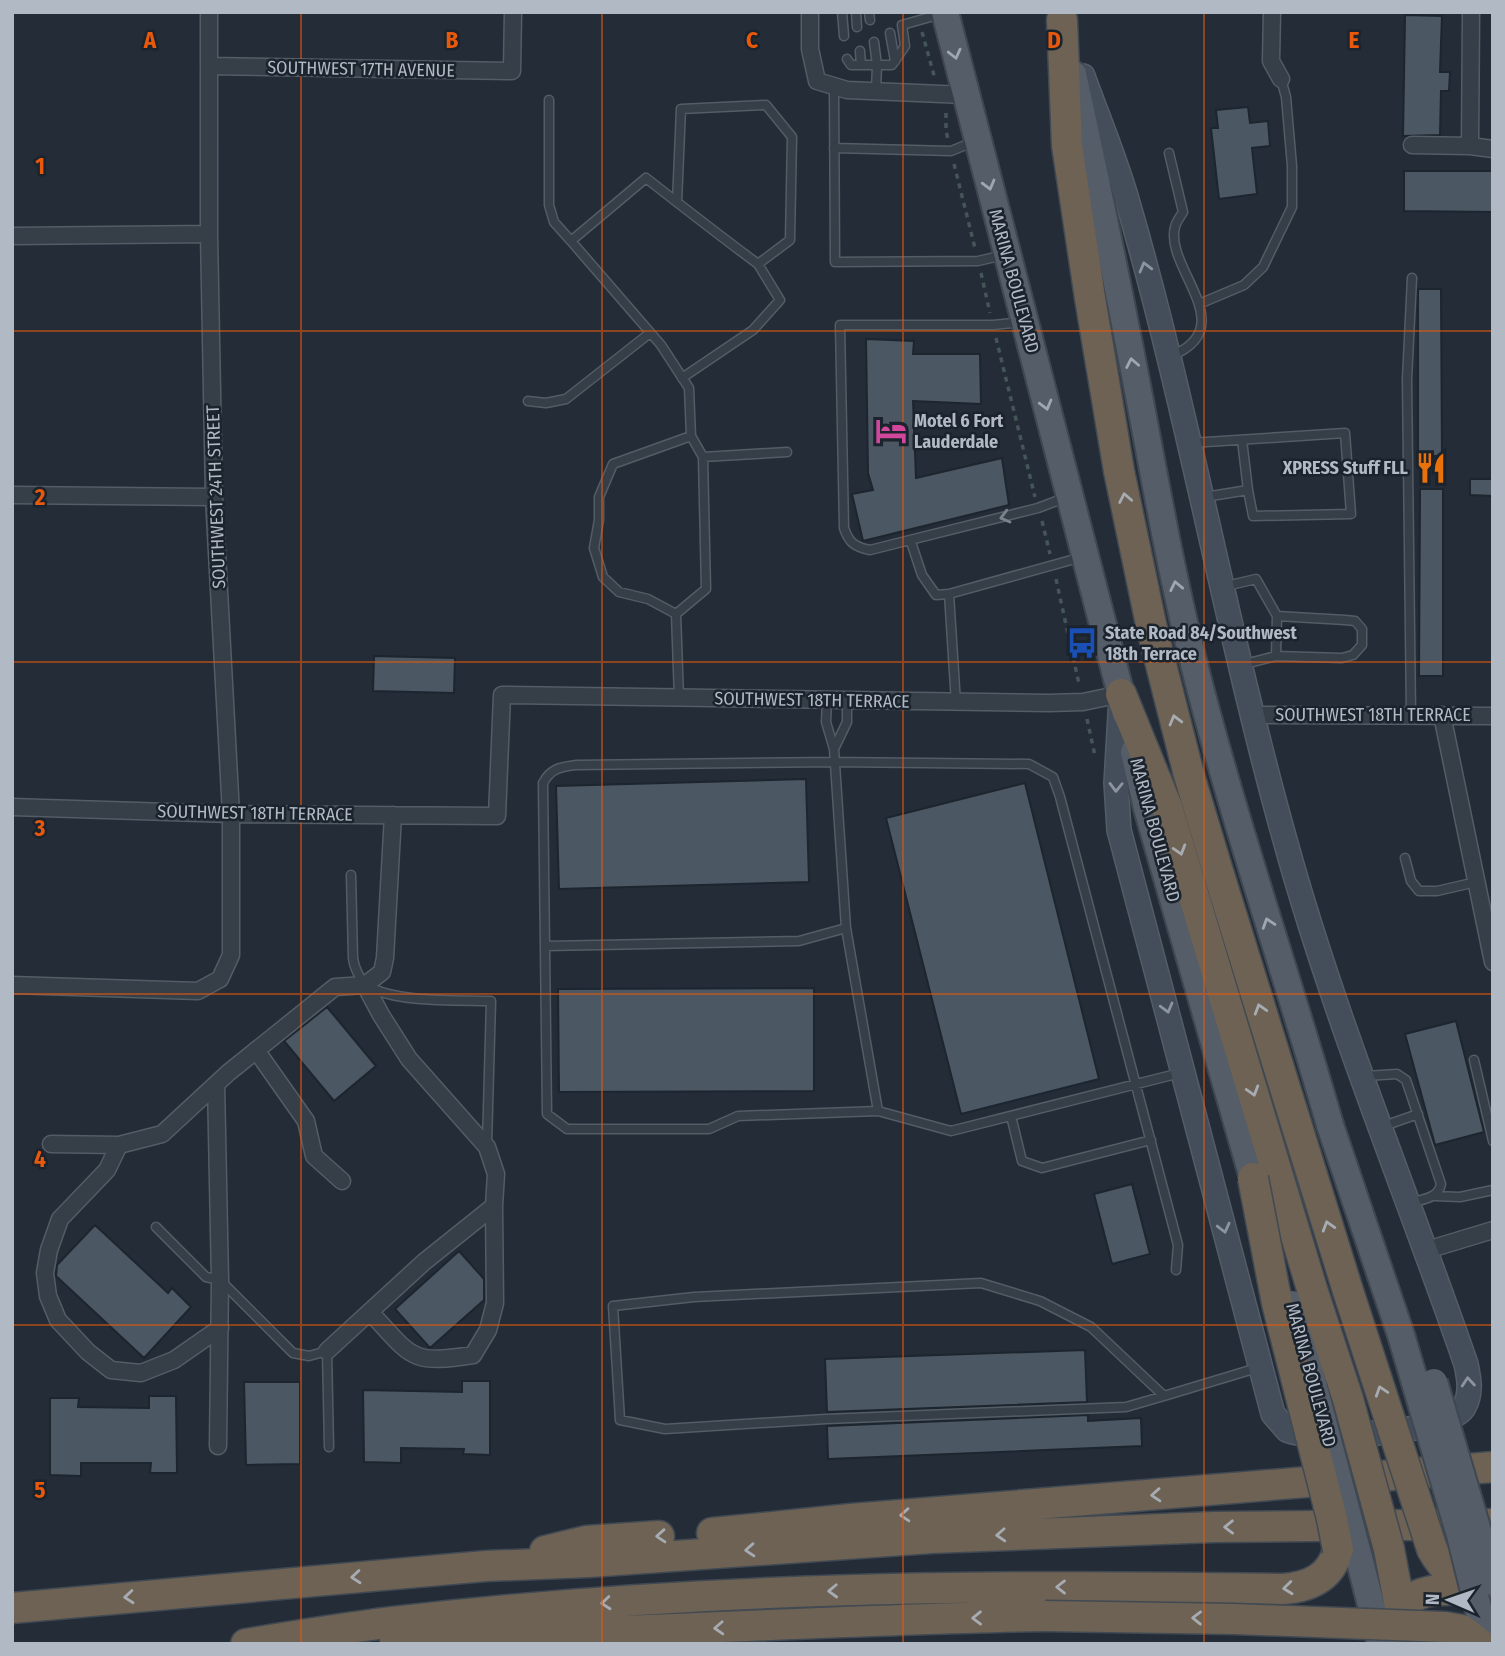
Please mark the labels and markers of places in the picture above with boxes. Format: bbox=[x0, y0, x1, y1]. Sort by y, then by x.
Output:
place label: Motel 6 Fort Lauderdale bbox=[914, 410, 1004, 453]
hotel icon: Motel 6 Fort Lauderdale bbox=[874, 414, 908, 448]
restaurant icon: XPRESS Stuff FLL bbox=[1414, 451, 1448, 485]
place label: XPRESS Stuff FLL bbox=[1282, 457, 1409, 479]
place label: State Road 84/Southwest 18th Terrace bbox=[1105, 622, 1297, 665]
bus stop icon: State Road 84/Southwest 18th Terrace bbox=[1065, 626, 1099, 660]

